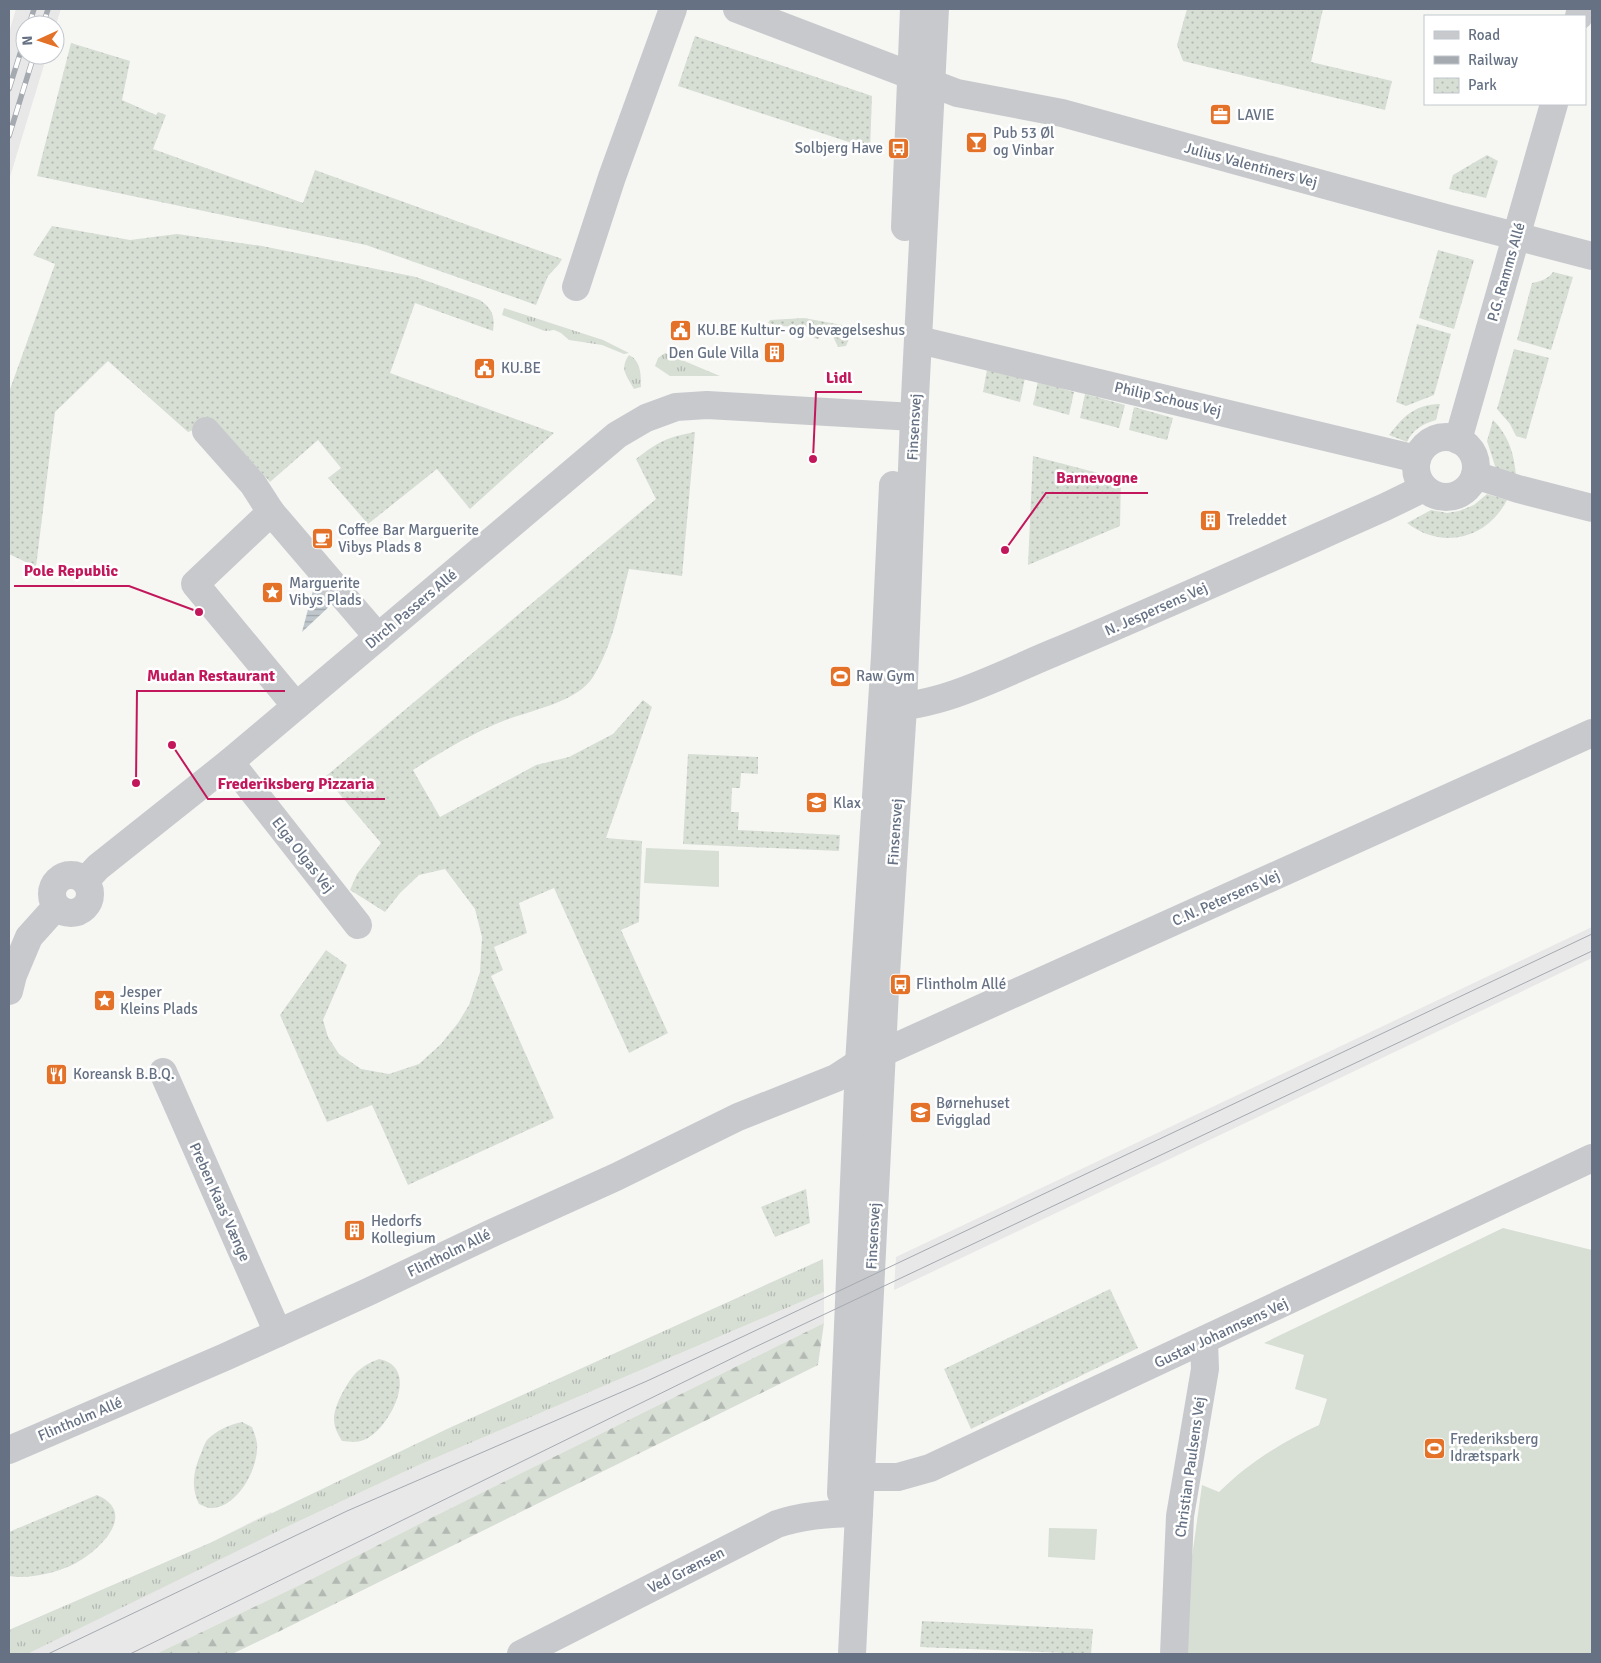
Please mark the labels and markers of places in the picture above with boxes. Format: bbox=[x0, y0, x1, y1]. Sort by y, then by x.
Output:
office icon: LAVIE bbox=[1209, 103, 1233, 127]
place label: LAVIE bbox=[1237, 106, 1275, 124]
place label: Pub 53 Øl og Vinbar bbox=[993, 124, 1055, 159]
bar icon: Pub 53 Øl og Vinbar bbox=[965, 130, 989, 154]
bus stop icon: Solbjerg Have bbox=[887, 136, 911, 160]
place label: Solbjerg Have bbox=[795, 139, 883, 157]
public building icon: KU.BE Kultur- og bevægelseshus bbox=[669, 318, 693, 342]
place label: KU.BE Kultur- og bevægelseshus bbox=[697, 321, 905, 339]
building icon: Den Gule Villa bbox=[763, 341, 787, 365]
place label: Den Gule Villa bbox=[668, 344, 759, 362]
public building icon: KU.BE bbox=[473, 356, 497, 380]
place label: KU.BE bbox=[501, 359, 541, 377]
callout: Lidl bbox=[816, 361, 862, 392]
callout: Barnevogne bbox=[1046, 462, 1148, 493]
building icon: Treleddet bbox=[1199, 508, 1223, 532]
place label: Treleddet bbox=[1227, 511, 1287, 529]
place label: Coffee Bar Marguerite Vibys Plads 8 bbox=[338, 521, 479, 556]
cafe icon: Coffee Bar Marguerite Vibys Plads 8 bbox=[310, 527, 334, 551]
callout: Pole Republic bbox=[14, 555, 129, 586]
place label: Marguerite Vibys Plads bbox=[289, 574, 362, 609]
place icon: Marguerite Vibys Plads bbox=[261, 580, 285, 604]
callout: Mudan Restaurant bbox=[137, 660, 285, 691]
sports icon: Raw Gym bbox=[828, 664, 852, 688]
place label: Raw Gym bbox=[856, 667, 915, 685]
callout: Frederiksberg Pizzaria bbox=[208, 768, 385, 799]
school or university icon: Klax bbox=[805, 791, 829, 815]
place label: Klax bbox=[833, 794, 861, 812]
bus stop icon: Flintholm Allé bbox=[888, 972, 912, 996]
place label: Flintholm Allé bbox=[916, 975, 1006, 993]
place label: Jesper Kleins Plads bbox=[120, 983, 198, 1018]
place icon: Jesper Kleins Plads bbox=[92, 989, 116, 1013]
restaurant icon: Koreansk B.B.Q. bbox=[45, 1062, 69, 1086]
place label: Koreansk B.B.Q. bbox=[73, 1065, 175, 1083]
place label: Børnehuset Evigglad bbox=[936, 1094, 1010, 1129]
school or university icon: Børnehuset Evigglad bbox=[908, 1100, 932, 1124]
place label: Hedorfs Kollegium bbox=[371, 1212, 436, 1247]
building icon: Hedorfs Kollegium bbox=[343, 1218, 367, 1242]
place label: Frederiksberg Idrætspark bbox=[1450, 1430, 1538, 1465]
sports icon: Frederiksberg Idrætspark bbox=[1422, 1436, 1446, 1460]

